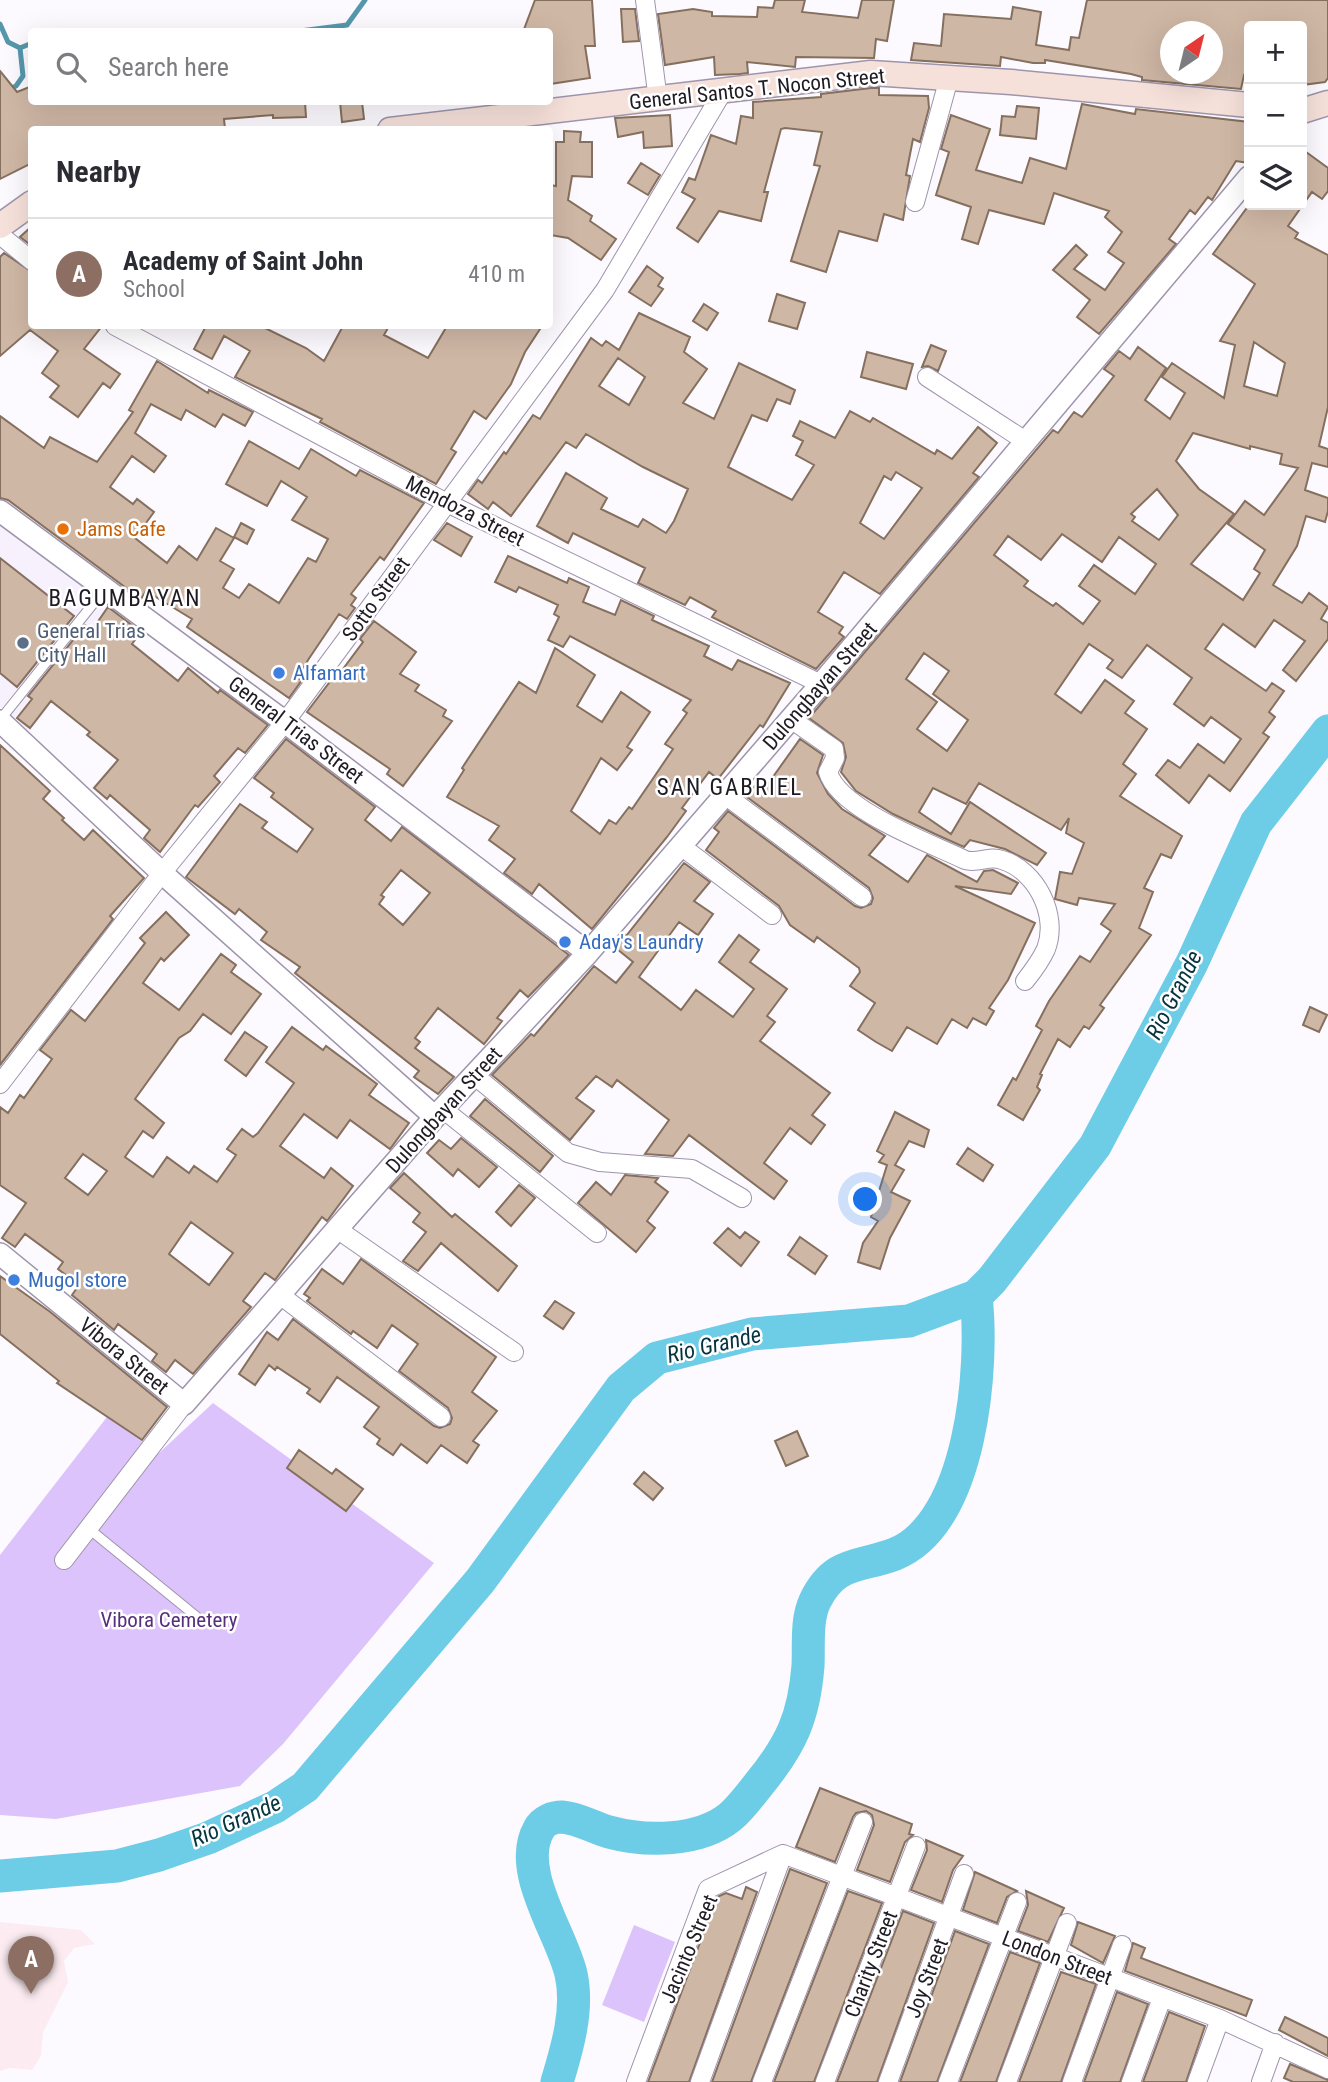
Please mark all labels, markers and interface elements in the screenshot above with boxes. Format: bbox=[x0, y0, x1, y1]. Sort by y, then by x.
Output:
north arrow bbox=[1160, 21, 1223, 84]
map controls bbox=[1244, 21, 1307, 210]
button: + bbox=[1244, 21, 1307, 84]
search box bbox=[28, 28, 553, 105]
icon: search bbox=[52, 48, 90, 86]
text: Search here bbox=[108, 52, 229, 82]
street label: General Santos T. Nocon Street bbox=[628, 64, 886, 114]
button: − bbox=[1244, 84, 1307, 147]
button: layers bbox=[1244, 147, 1307, 210]
text: Nearby bbox=[56, 154, 141, 189]
text: Academy of Saint John bbox=[123, 246, 363, 276]
text: A bbox=[72, 261, 86, 288]
text: 410 m bbox=[468, 261, 525, 288]
text: School bbox=[123, 276, 185, 303]
street label: Mendoza Street bbox=[402, 471, 528, 551]
place label: Jams Cafe bbox=[77, 517, 166, 541]
marker: Jams Cafe bbox=[55, 521, 71, 537]
street label: Sotto Street bbox=[337, 552, 415, 646]
district label: BAGUMBAYAN bbox=[49, 585, 201, 612]
street label: Dulongbayan Street bbox=[758, 617, 882, 755]
place label: General Trias City Hall bbox=[37, 619, 146, 667]
marker: General Trias City Hall bbox=[15, 635, 31, 651]
place label: Alfamart bbox=[293, 661, 366, 685]
marker: Alfamart bbox=[271, 665, 287, 681]
street label: General Trias Street bbox=[224, 671, 368, 789]
district label: SAN GABRIEL bbox=[657, 774, 803, 801]
place label: Aday's Laundry bbox=[579, 930, 704, 954]
marker: Aday's Laundry bbox=[557, 934, 573, 950]
water label: Rio Grande bbox=[1140, 946, 1208, 1044]
street label: Dulongbayan Street bbox=[381, 1042, 507, 1178]
your location bbox=[848, 1182, 882, 1216]
place label: Mugol store bbox=[28, 1268, 127, 1292]
marker: Mugol store bbox=[6, 1272, 22, 1288]
street label: Vibora Street bbox=[75, 1313, 173, 1399]
water label: Rio Grande bbox=[664, 1321, 764, 1369]
park label: Vibora Cemetery bbox=[100, 1608, 238, 1632]
water label: Rio Grande bbox=[187, 1789, 285, 1853]
street label: Jacinto Street bbox=[655, 1891, 723, 2007]
street label: Charity Street bbox=[840, 1907, 902, 2021]
street label: London Street bbox=[999, 1926, 1115, 1990]
street label: Joy Street bbox=[901, 1935, 953, 2021]
pin: A bbox=[8, 1936, 54, 1994]

